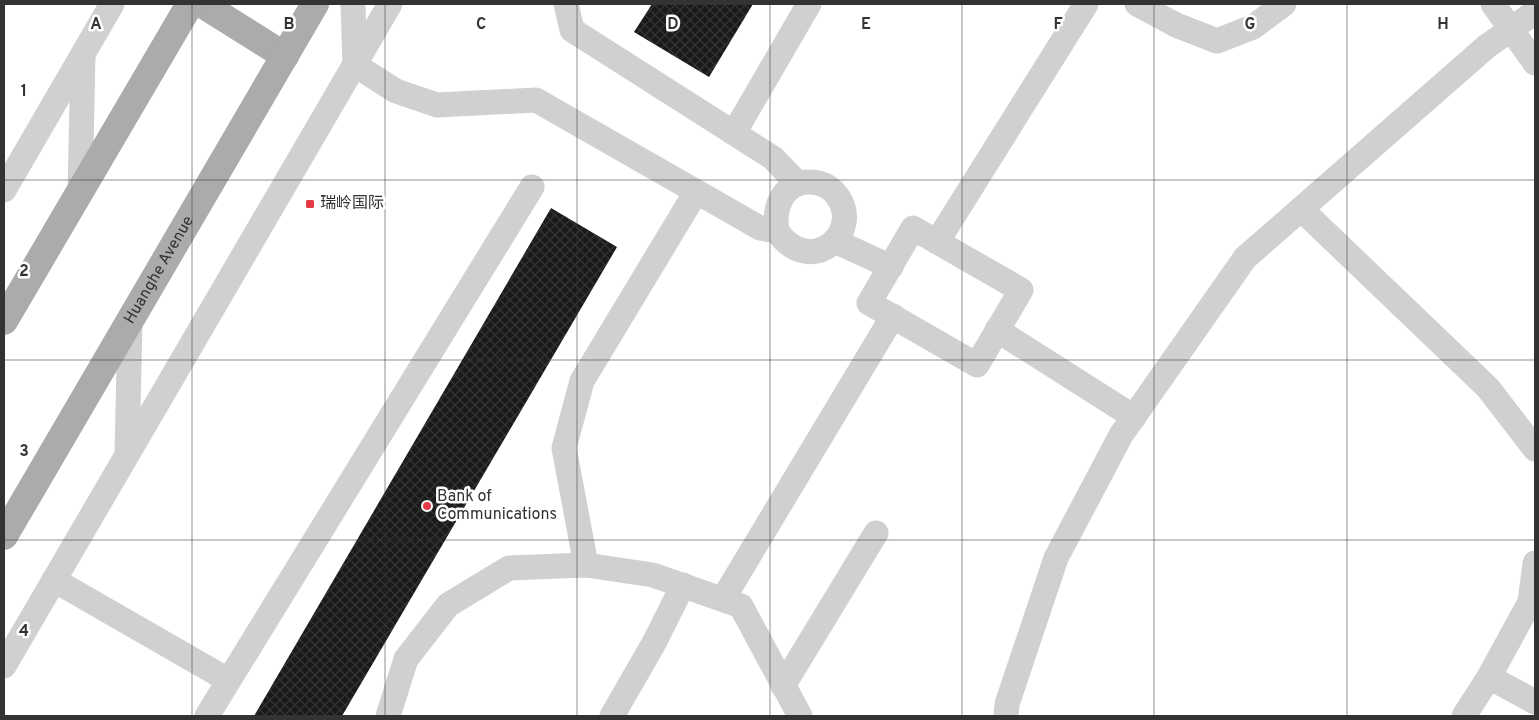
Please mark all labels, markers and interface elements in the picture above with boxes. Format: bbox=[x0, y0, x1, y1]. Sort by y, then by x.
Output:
text: A bbox=[90, 15, 102, 35]
text: B bbox=[283, 15, 295, 35]
text: C bbox=[476, 15, 486, 35]
text: D bbox=[667, 15, 679, 35]
text: E bbox=[861, 15, 871, 35]
text: F bbox=[1053, 15, 1063, 35]
text: G bbox=[1245, 15, 1255, 35]
text: H bbox=[1437, 15, 1449, 35]
text: 1 bbox=[21, 82, 27, 102]
place label: 瑞岭国际 bbox=[320, 194, 384, 214]
marker: 瑞岭国际 bbox=[304, 198, 316, 210]
street label: Huanghe Avenue bbox=[120, 213, 199, 328]
text: 2 bbox=[19, 262, 29, 282]
text: 3 bbox=[19, 442, 29, 462]
place label: Bank of Communications bbox=[437, 487, 557, 525]
marker: Bank of Communications bbox=[421, 500, 433, 512]
text: 4 bbox=[19, 622, 29, 642]

